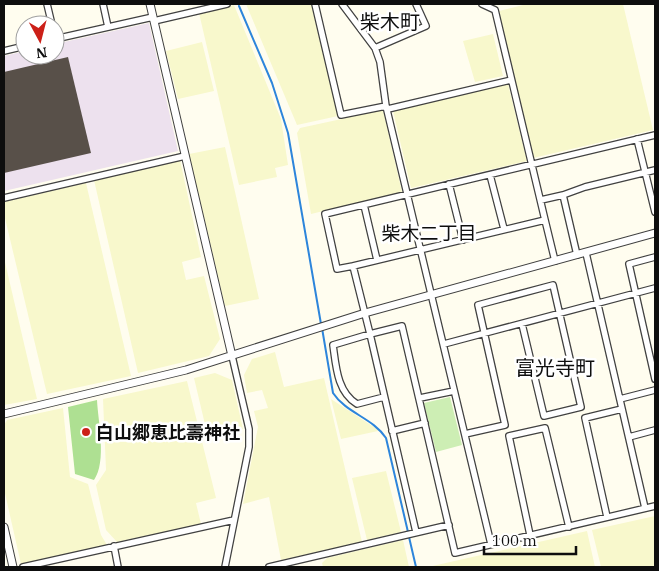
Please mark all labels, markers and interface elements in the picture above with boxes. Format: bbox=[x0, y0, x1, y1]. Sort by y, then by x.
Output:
district label: 柴木町 bbox=[360, 8, 420, 35]
north arrow bbox=[15, 15, 65, 65]
text: N bbox=[35, 43, 48, 63]
district label: 柴木二丁目 bbox=[381, 221, 477, 245]
district label: 富光寺町 bbox=[515, 354, 595, 381]
place label: 白山郷恵比壽神社 bbox=[96, 421, 240, 444]
marker: 白山郷恵比壽神社 bbox=[80, 426, 92, 438]
scale bar bbox=[484, 524, 576, 556]
text: 100 m bbox=[492, 531, 537, 550]

